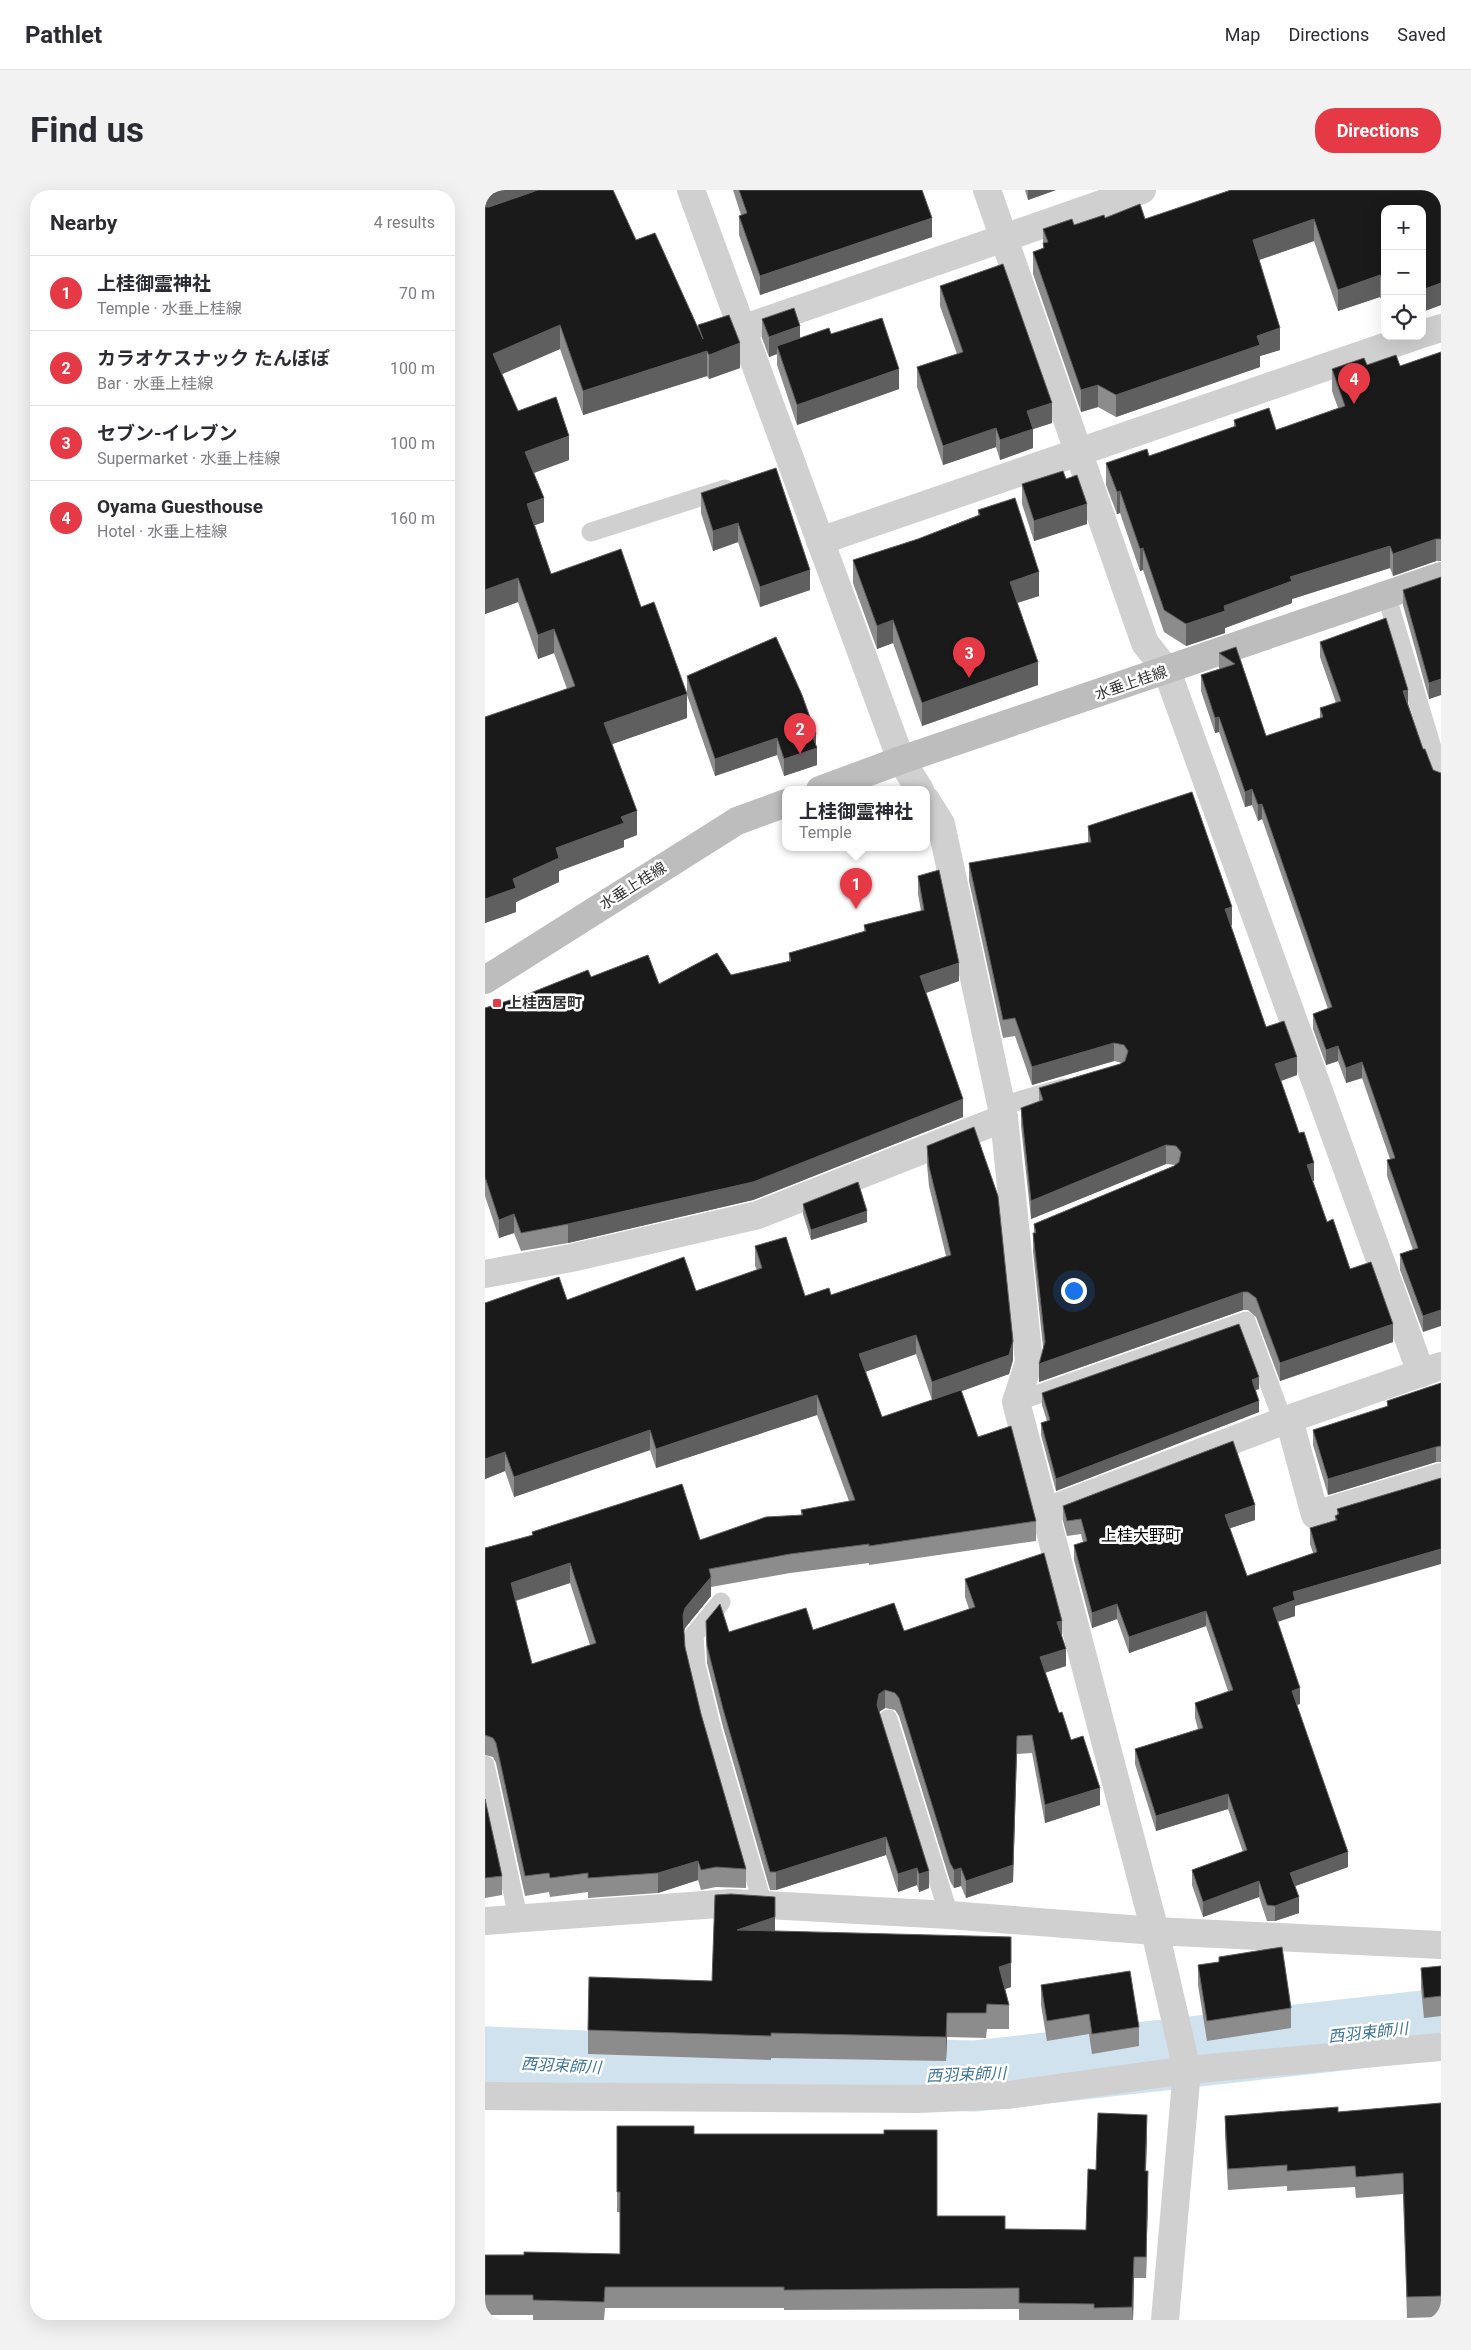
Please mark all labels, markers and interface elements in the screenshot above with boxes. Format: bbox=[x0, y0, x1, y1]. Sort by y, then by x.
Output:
text: Pathlet bbox=[25, 21, 102, 49]
text: Map bbox=[1225, 24, 1260, 45]
text: Directions bbox=[1288, 24, 1369, 45]
text: Saved bbox=[1397, 24, 1446, 45]
button: Directions bbox=[1315, 108, 1441, 153]
text: Find us bbox=[30, 110, 144, 151]
map controls bbox=[1381, 205, 1426, 340]
button: + bbox=[1381, 205, 1426, 250]
text: Nearby bbox=[50, 211, 117, 235]
text: 4 results bbox=[374, 213, 435, 232]
button: − bbox=[1381, 250, 1426, 295]
text: 上桂御霊神社 bbox=[97, 272, 211, 295]
text: 1 bbox=[61, 284, 71, 303]
text: 70 m bbox=[399, 284, 435, 303]
button: locate bbox=[1381, 295, 1426, 340]
text: Temple · 水垂上桂線 bbox=[97, 299, 242, 318]
text: カラオケスナック たんぼぽ bbox=[97, 347, 330, 370]
text: 2 bbox=[61, 359, 71, 378]
text: 100 m bbox=[390, 359, 435, 378]
pin: 4 bbox=[1338, 363, 1370, 404]
text: Bar · 水垂上桂線 bbox=[97, 374, 213, 393]
text: セブン-イレブン bbox=[97, 422, 238, 445]
text: 3 bbox=[61, 434, 71, 453]
text: 100 m bbox=[390, 434, 435, 453]
text: Supermarket · 水垂上桂線 bbox=[97, 449, 280, 468]
text: Oyama Guesthouse bbox=[97, 495, 263, 518]
text: 4 bbox=[61, 509, 71, 528]
text: 160 m bbox=[390, 509, 435, 528]
text: Hotel · 水垂上桂線 bbox=[97, 522, 227, 541]
pin: 3 bbox=[953, 637, 985, 678]
street label: 水垂上桂線 bbox=[1093, 662, 1169, 704]
pin: 2 bbox=[784, 713, 816, 754]
popup bbox=[782, 786, 930, 851]
text: 上桂御霊神社 bbox=[799, 800, 913, 823]
text: Temple bbox=[799, 823, 852, 842]
street label: 水垂上桂線 bbox=[596, 858, 670, 914]
pin: 1 bbox=[840, 868, 872, 909]
place label: 上桂西居町 bbox=[507, 994, 582, 1012]
marker: 上桂西居町 bbox=[491, 997, 503, 1009]
your location bbox=[1061, 1278, 1087, 1304]
district label: 上桂大野町 bbox=[1101, 1526, 1181, 1545]
water label: 西羽束師川 bbox=[1327, 2019, 1411, 2046]
water label: 西羽束師川 bbox=[521, 2054, 603, 2077]
water label: 西羽束師川 bbox=[926, 2064, 1008, 2085]

